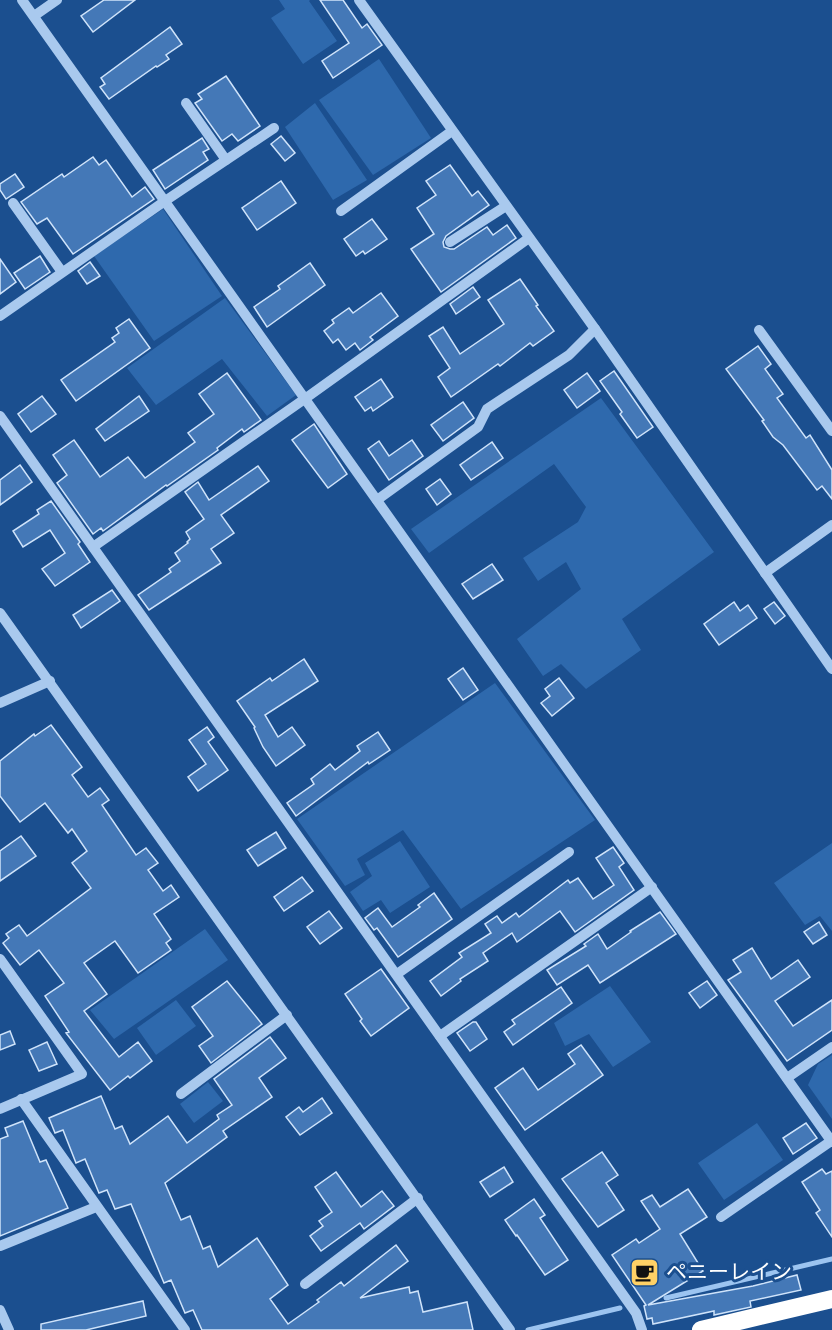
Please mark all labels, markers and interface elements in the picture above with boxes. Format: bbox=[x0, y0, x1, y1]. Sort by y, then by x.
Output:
cafe icon: ペニーレイン bbox=[629, 1256, 661, 1288]
place label: ペニーレイン bbox=[666, 1258, 792, 1285]

